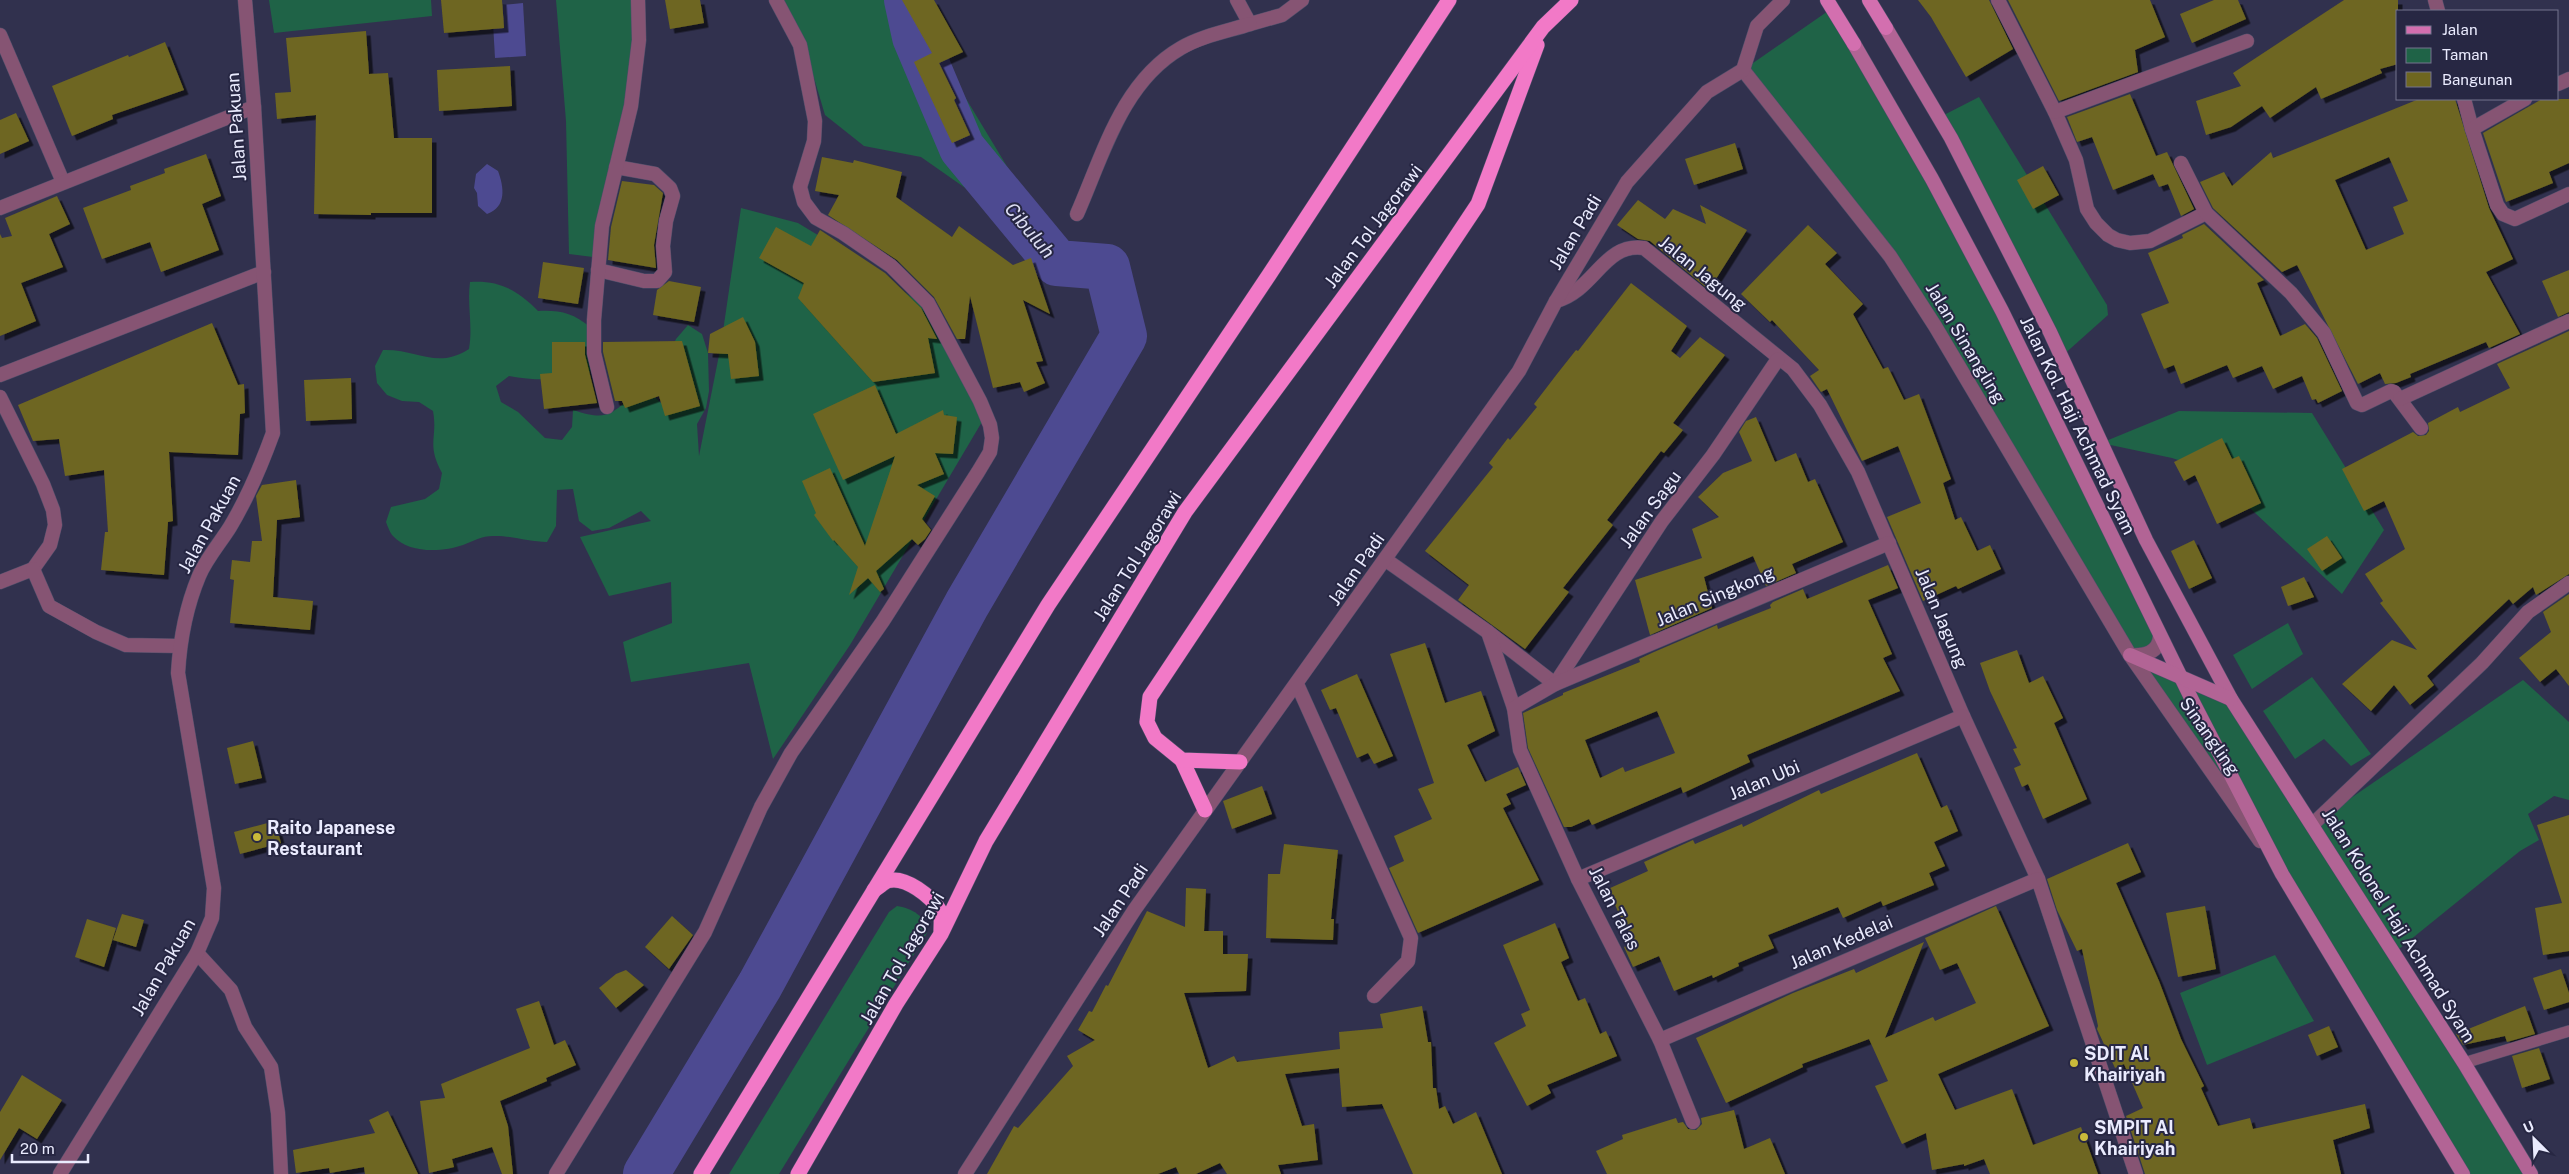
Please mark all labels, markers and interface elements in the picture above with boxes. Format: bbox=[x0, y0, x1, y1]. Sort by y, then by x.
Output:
legend bbox=[2396, 10, 2559, 100]
text: Jalan bbox=[2442, 21, 2478, 38]
text: Taman bbox=[2442, 46, 2488, 63]
text: Bangunan bbox=[2442, 71, 2513, 88]
street label: Jalan Pakuan bbox=[222, 72, 250, 182]
street label: Jalan Tol Jagorawi bbox=[1320, 160, 1426, 292]
street label: Jalan Padi bbox=[1544, 191, 1606, 273]
water label: Cibuluh bbox=[1000, 198, 1060, 262]
street label: Jalan Jagung bbox=[1655, 231, 1751, 315]
street label: Jalan Sinangling bbox=[1922, 279, 2010, 407]
street label: Jalan Kol. Haji Achmad Syam bbox=[2016, 312, 2140, 538]
street label: Jalan Sagu bbox=[1615, 466, 1685, 552]
street label: Jalan Pakuan bbox=[173, 471, 245, 577]
street label: Jalan Tol Jagorawi bbox=[1089, 487, 1185, 625]
street label: Jalan Padi bbox=[1323, 529, 1389, 609]
street label: Jalan Singkong bbox=[1653, 562, 1777, 630]
street label: Jalan Jagung bbox=[1911, 565, 1973, 671]
street label: Sinangling bbox=[2176, 693, 2244, 779]
street label: Jalan Ubi bbox=[1725, 756, 1803, 804]
street label: Jalan Kolonel Haji Achmad Syam bbox=[2318, 804, 2480, 1046]
place label: Raito Japanese Restaurant bbox=[267, 817, 395, 859]
marker: Raito Japanese Restaurant bbox=[251, 831, 263, 843]
street label: Jalan Padi bbox=[1088, 859, 1152, 941]
street label: Jalan Talas bbox=[1585, 863, 1645, 953]
street label: Jalan Tol Jagorawi bbox=[856, 888, 948, 1028]
street label: Jalan Kedelai bbox=[1786, 911, 1896, 973]
street label: Jalan Pakuan bbox=[127, 915, 199, 1019]
place label: SDIT Al Khairiyah bbox=[2084, 1043, 2165, 1085]
marker: SDIT Al Khairiyah bbox=[2068, 1057, 2080, 1069]
north arrow bbox=[2509, 1114, 2559, 1164]
place label: SMPIT Al Khairiyah bbox=[2094, 1117, 2175, 1159]
text: U bbox=[2521, 1118, 2537, 1136]
marker: SMPIT Al Khairiyah bbox=[2078, 1131, 2090, 1143]
scale bar bbox=[12, 1132, 89, 1164]
text: 20 m bbox=[20, 1140, 55, 1157]

